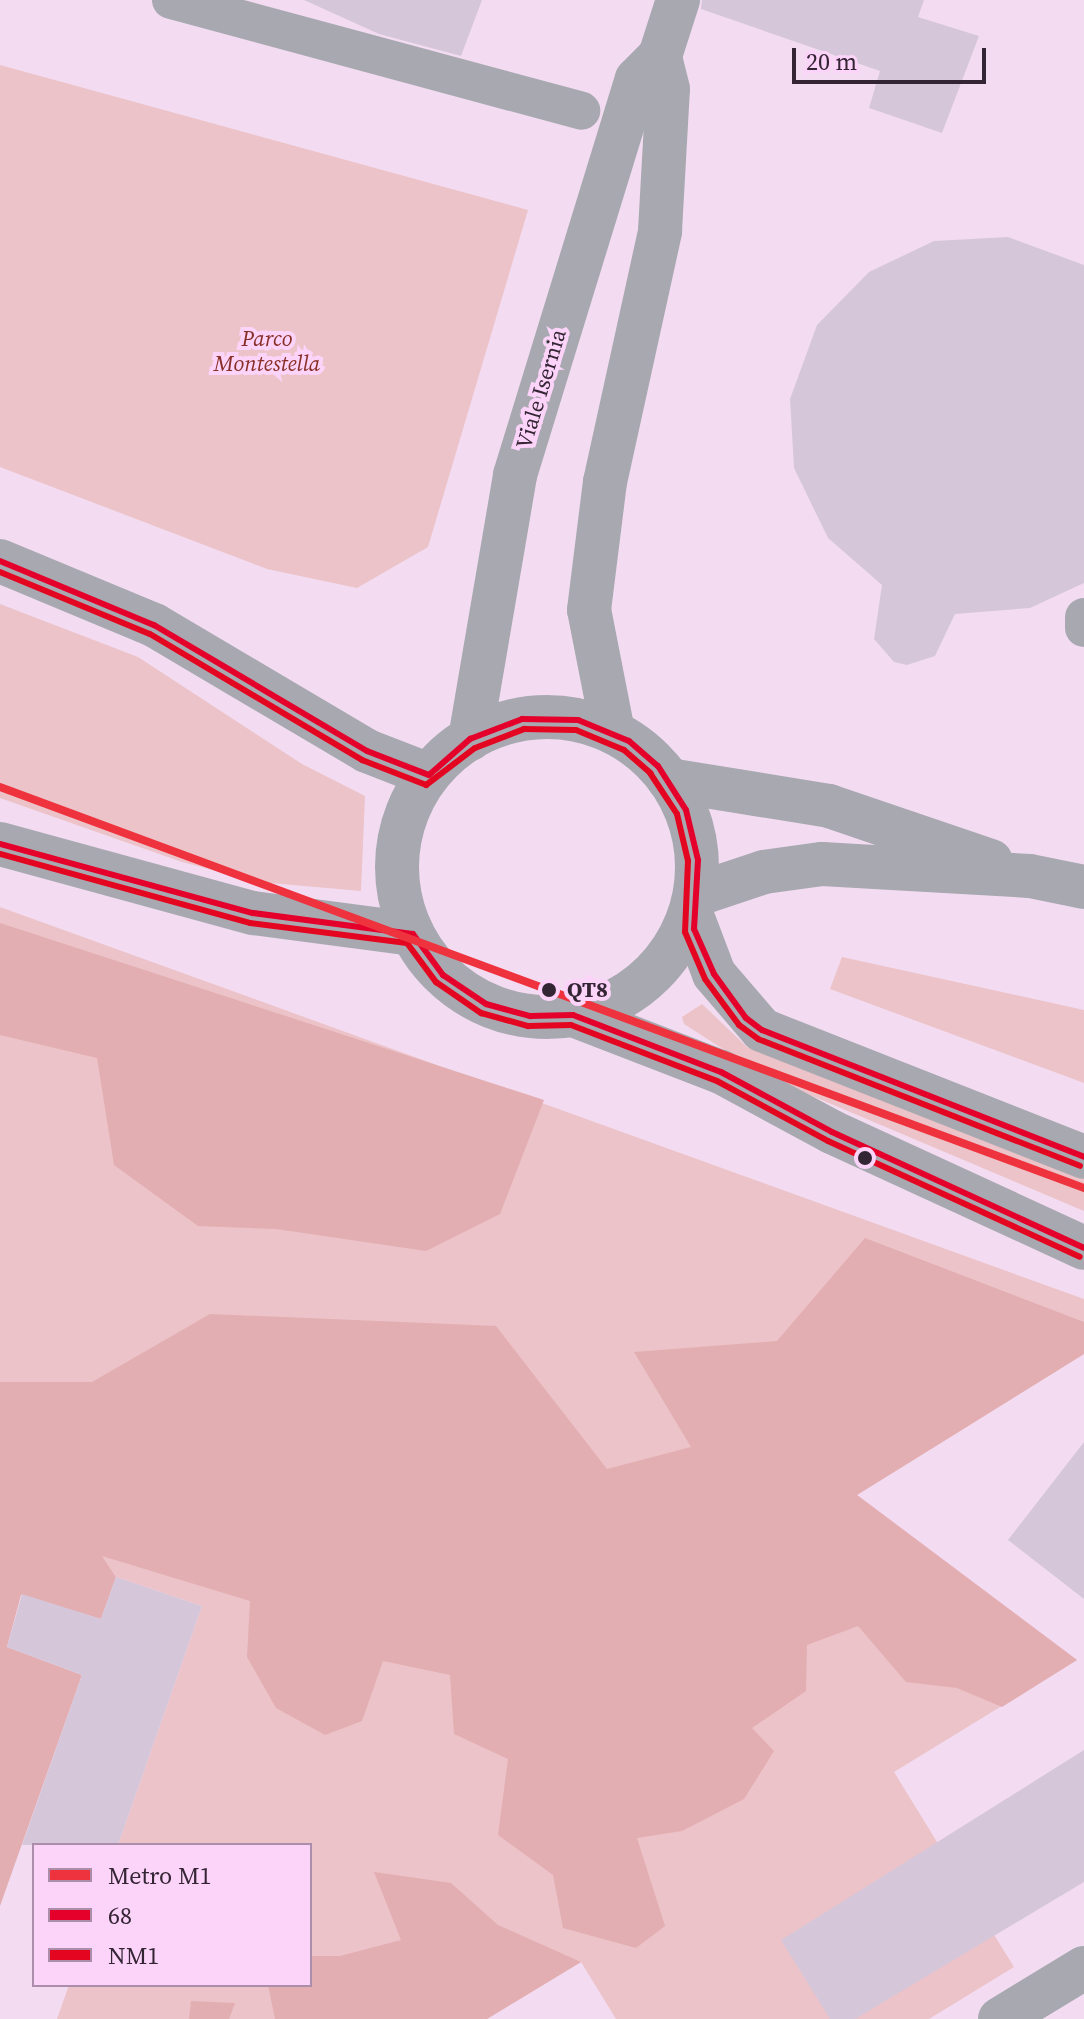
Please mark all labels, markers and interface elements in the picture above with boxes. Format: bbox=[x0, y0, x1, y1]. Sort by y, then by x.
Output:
scale bar bbox=[796, 32, 990, 82]
text: 20 m bbox=[806, 45, 857, 78]
park label: Parco Montestella bbox=[214, 325, 320, 376]
street label: Viale Isernia bbox=[510, 326, 572, 452]
place label: QT8 bbox=[567, 977, 608, 1003]
marker: QT8 bbox=[538, 979, 560, 1001]
unlabelled marker bbox=[857, 1150, 873, 1166]
legend bbox=[32, 1843, 312, 1987]
text: Metro M1 bbox=[108, 1859, 212, 1892]
text: 68 bbox=[108, 1899, 132, 1932]
text: NM1 bbox=[108, 1939, 159, 1972]

